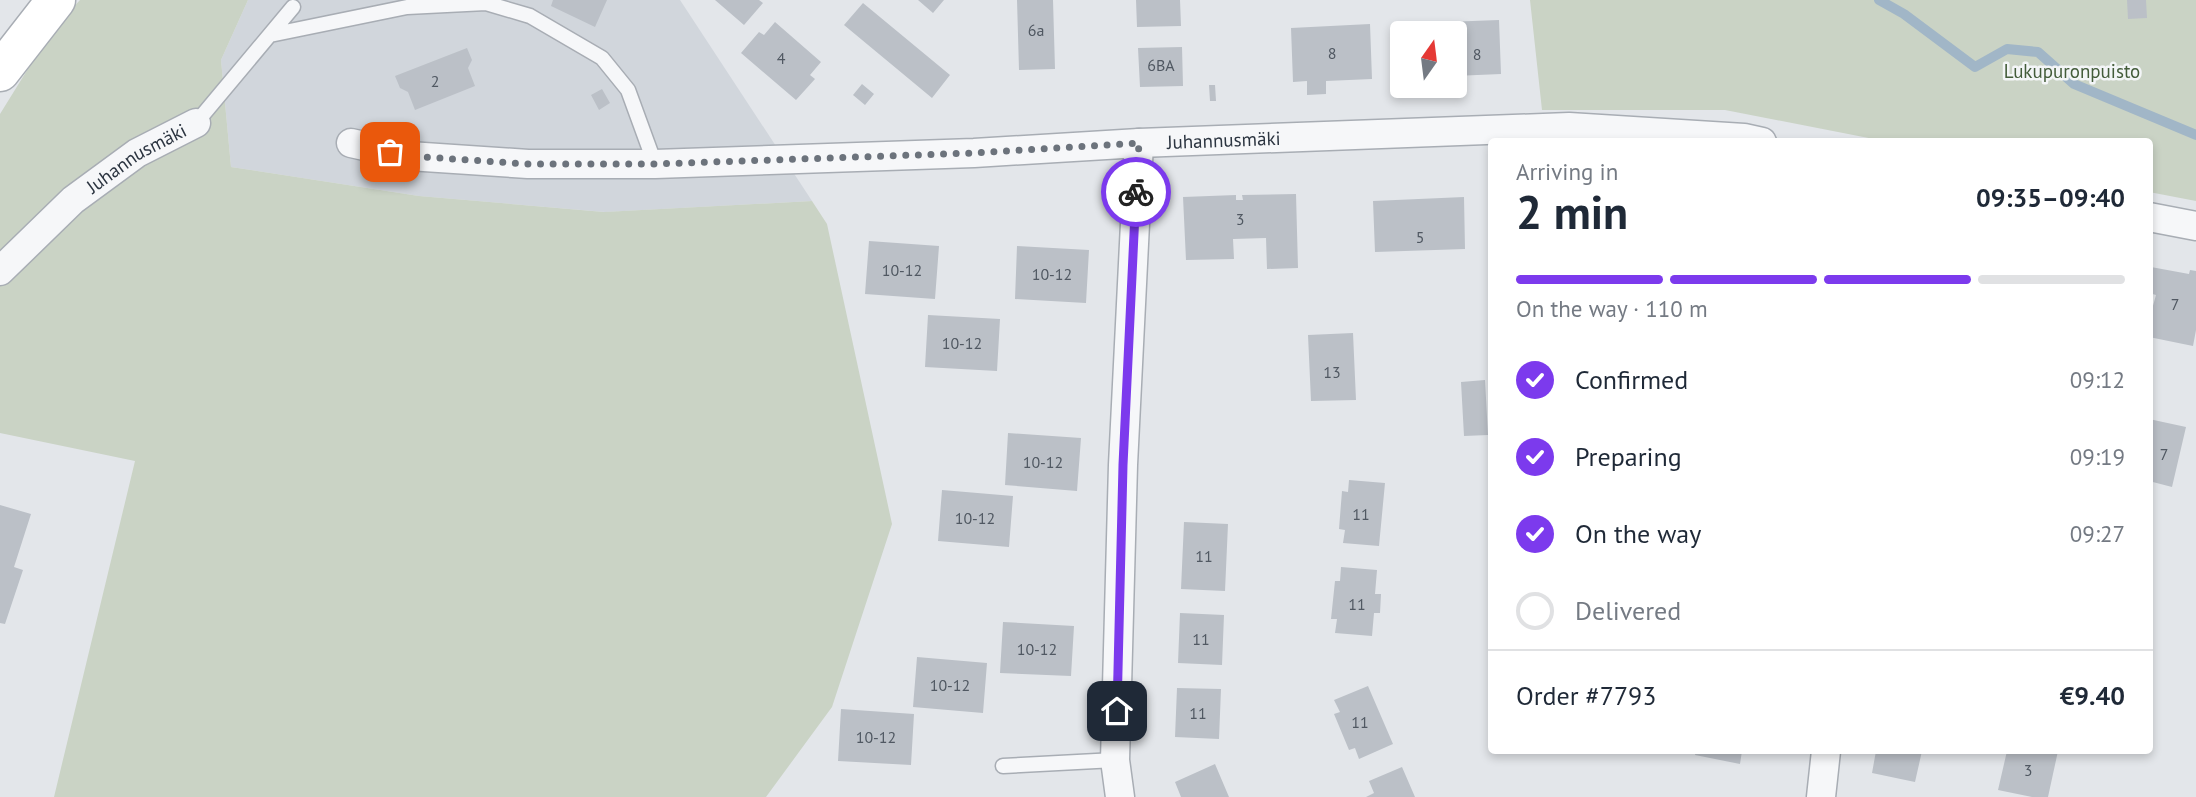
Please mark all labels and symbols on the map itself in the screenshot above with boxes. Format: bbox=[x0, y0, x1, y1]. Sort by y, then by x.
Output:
house number: 6a bbox=[1028, 20, 1044, 40]
north arrow bbox=[1390, 21, 1466, 98]
house number: 8 bbox=[1328, 43, 1336, 63]
house number: 8 bbox=[1473, 44, 1481, 64]
house number: 4 bbox=[777, 48, 786, 68]
house number: 6BA bbox=[1147, 55, 1175, 75]
park label: Lukupuronpuisto bbox=[2004, 59, 2140, 83]
house number: 2 bbox=[431, 71, 439, 91]
street label: Juhannusmäki bbox=[81, 118, 190, 199]
pin bbox=[360, 122, 420, 182]
street label: Juhannusmäki bbox=[1165, 126, 1281, 154]
courier bbox=[1101, 157, 1171, 227]
house number: 3 bbox=[1236, 209, 1244, 229]
house number: 5 bbox=[1416, 227, 1424, 247]
house number: 10-12 bbox=[882, 260, 922, 280]
house number: 10-12 bbox=[1032, 264, 1072, 284]
house number: 7 bbox=[2171, 294, 2179, 314]
house number: 10-12 bbox=[942, 333, 982, 353]
house number: 13 bbox=[1323, 362, 1341, 382]
house number: 7 bbox=[2160, 444, 2168, 464]
house number: 10-12 bbox=[1023, 452, 1063, 472]
house number: 11 bbox=[1352, 504, 1370, 524]
house number: 10-12 bbox=[955, 508, 995, 528]
house number: 11 bbox=[1195, 546, 1213, 566]
house number: 11 bbox=[1348, 594, 1366, 614]
house number: 11 bbox=[1192, 629, 1210, 649]
house number: 10-12 bbox=[1017, 639, 1057, 659]
house number: 10-12 bbox=[930, 675, 970, 695]
pin bbox=[1087, 681, 1147, 741]
house number: 11 bbox=[1189, 703, 1207, 723]
house number: 11 bbox=[1351, 712, 1369, 732]
house number: 10-12 bbox=[856, 727, 896, 747]
house number: 3 bbox=[2024, 760, 2032, 780]

